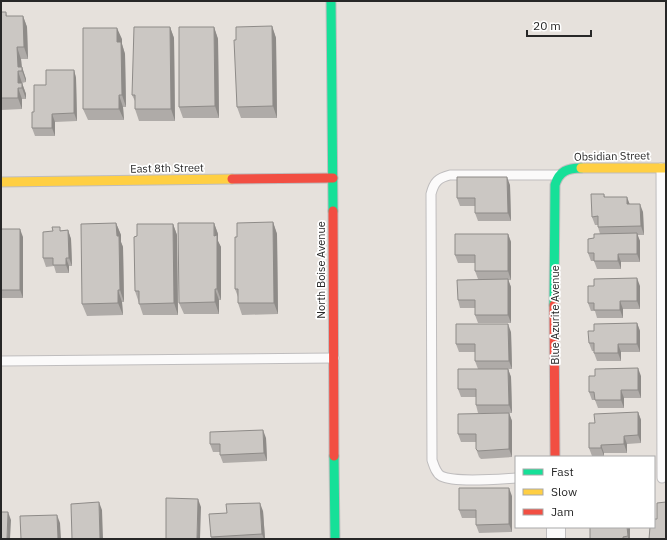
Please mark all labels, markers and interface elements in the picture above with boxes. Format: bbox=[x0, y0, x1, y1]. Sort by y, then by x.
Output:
scale bar bbox=[527, 12, 591, 38]
text: 20 m bbox=[533, 18, 561, 33]
street label: Obsidian Street bbox=[574, 148, 650, 164]
street label: East 8th Street bbox=[130, 160, 204, 176]
street label: North Boise Avenue bbox=[314, 221, 328, 319]
street label: Blue Azurite Avenue bbox=[548, 265, 562, 365]
legend bbox=[515, 456, 655, 528]
text: Fast bbox=[551, 464, 574, 479]
text: Slow bbox=[551, 484, 577, 499]
text: Jam bbox=[551, 504, 574, 519]

